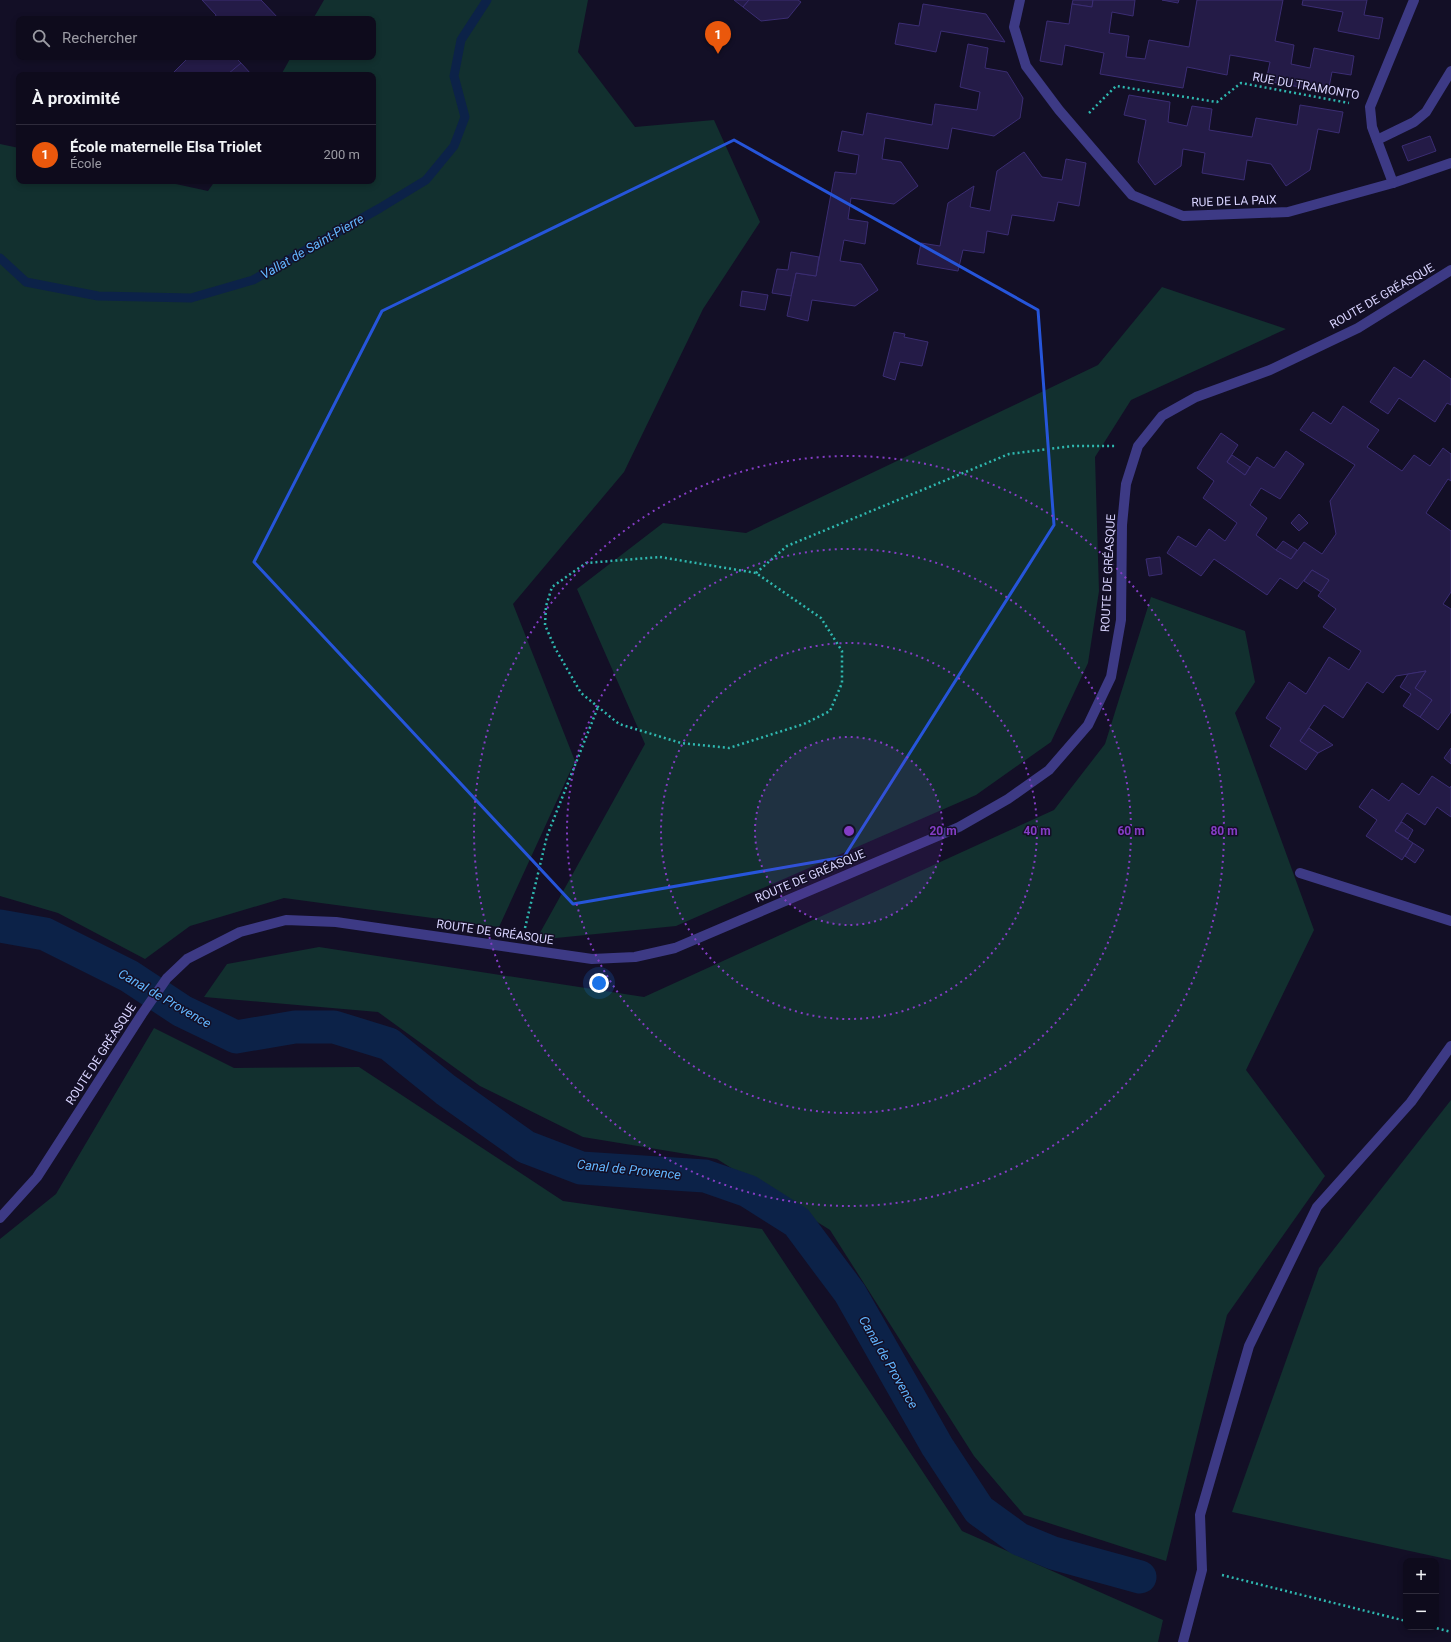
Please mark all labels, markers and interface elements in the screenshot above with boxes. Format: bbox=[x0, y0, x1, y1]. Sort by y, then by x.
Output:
search box bbox=[16, 16, 376, 60]
pin: 1 bbox=[705, 21, 731, 54]
icon: search bbox=[30, 27, 52, 49]
text: Rechercher bbox=[62, 29, 137, 47]
street label: RUE DU TRAMONTO bbox=[1252, 70, 1360, 102]
text: À proximité bbox=[32, 88, 120, 108]
text: École maternelle Elsa Triolet bbox=[70, 138, 262, 156]
text: 1 bbox=[41, 147, 49, 162]
text: 200 m bbox=[323, 147, 360, 162]
text: École bbox=[70, 156, 102, 171]
street label: RUE DE LA PAIX bbox=[1191, 192, 1277, 209]
water label: Vallat de Saint-Pierre bbox=[258, 211, 367, 282]
street label: ROUTE DE GRÉASQUE bbox=[1327, 259, 1437, 332]
street label: ROUTE DE GRÉASQUE bbox=[1097, 513, 1118, 632]
centre of rings bbox=[842, 824, 856, 838]
text: 20 m bbox=[929, 824, 957, 838]
text: 40 m bbox=[1023, 824, 1051, 838]
text: 60 m bbox=[1117, 824, 1145, 838]
text: 80 m bbox=[1210, 824, 1238, 838]
street label: ROUTE DE GRÉASQUE bbox=[752, 845, 867, 906]
street label: ROUTE DE GRÉASQUE bbox=[435, 916, 555, 947]
water label: Canal de Provence bbox=[116, 966, 214, 1031]
your location bbox=[589, 973, 609, 993]
street label: ROUTE DE GRÉASQUE bbox=[62, 1000, 139, 1107]
water label: Canal de Provence bbox=[576, 1157, 682, 1182]
water label: Canal de Provence bbox=[856, 1313, 921, 1411]
map controls bbox=[1403, 1558, 1439, 1630]
button: + bbox=[1403, 1558, 1439, 1594]
button: − bbox=[1403, 1594, 1439, 1630]

